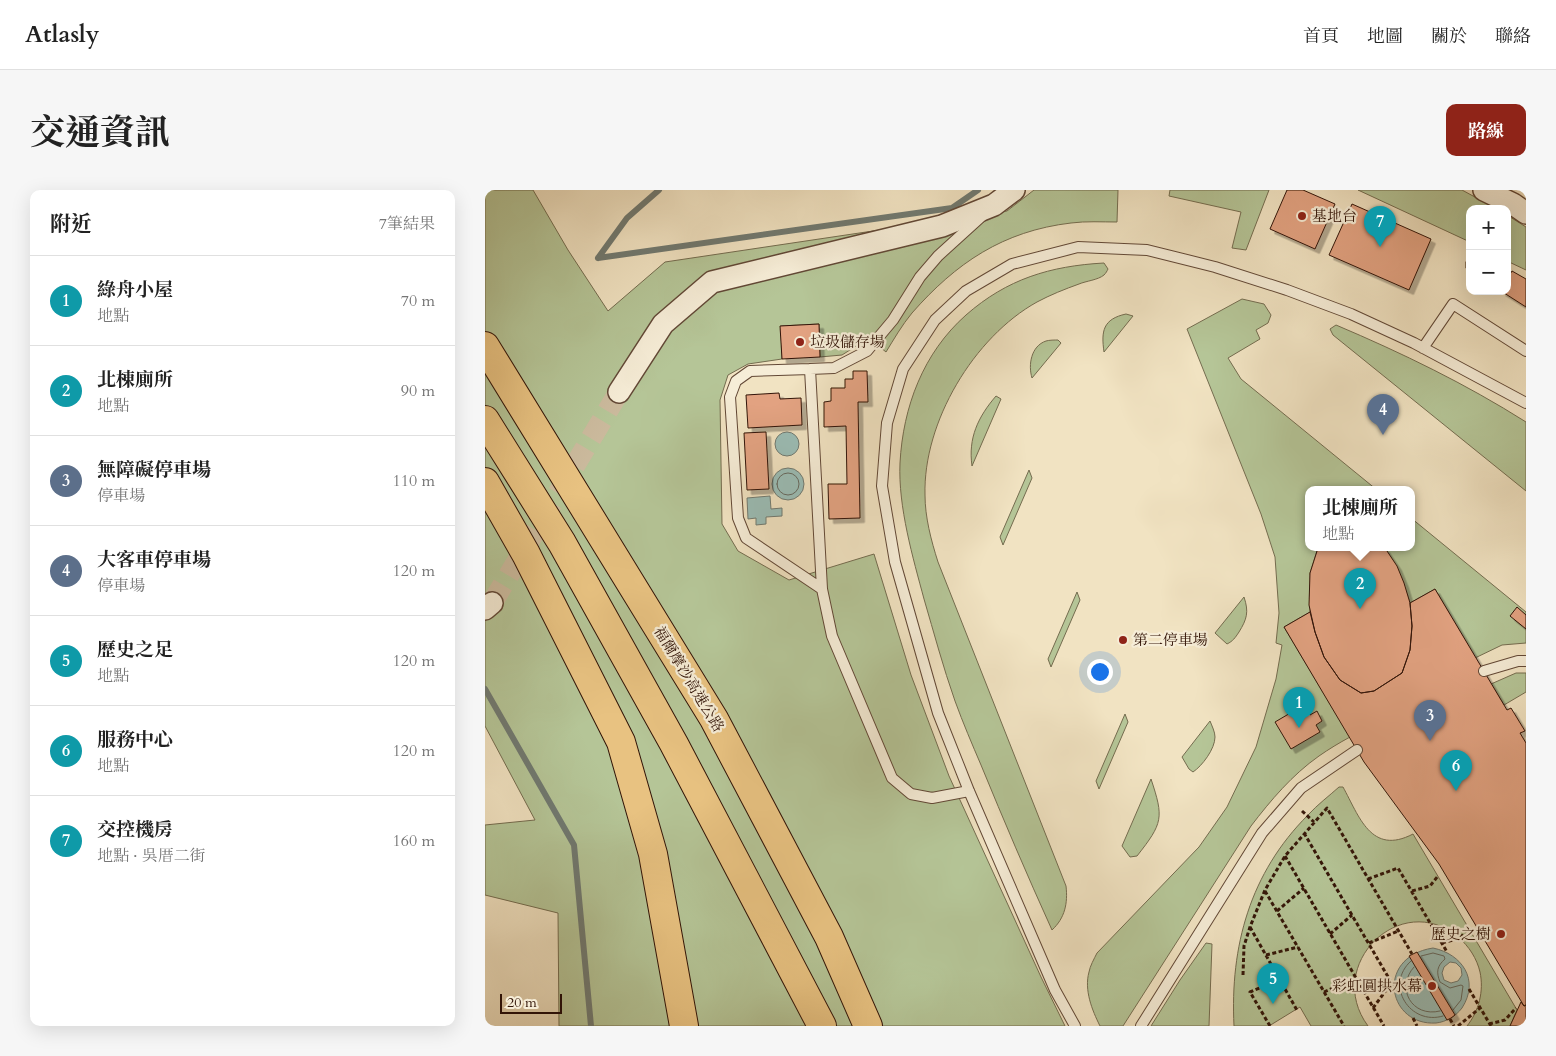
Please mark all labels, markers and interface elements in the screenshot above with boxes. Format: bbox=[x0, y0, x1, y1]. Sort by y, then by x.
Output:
text: Atlasly bbox=[25, 18, 99, 51]
text: 首頁 bbox=[1303, 24, 1339, 49]
text: 地圖 bbox=[1367, 24, 1403, 49]
text: 關於 bbox=[1431, 24, 1467, 49]
text: 聯絡 bbox=[1495, 24, 1531, 49]
button: 路線 bbox=[1446, 104, 1526, 156]
text: 交通資訊 bbox=[30, 109, 170, 157]
map controls bbox=[1466, 205, 1511, 295]
button: + bbox=[1466, 205, 1511, 250]
place label: 基地台 bbox=[1312, 206, 1357, 226]
pin: 7 bbox=[1364, 206, 1396, 247]
text: 附近 bbox=[50, 210, 92, 239]
marker: 基地台 bbox=[1296, 210, 1308, 222]
text: 7筆結果 bbox=[379, 213, 435, 235]
button: − bbox=[1466, 250, 1511, 295]
text: 綠舟小屋 bbox=[97, 277, 173, 303]
text: 1 bbox=[62, 290, 70, 312]
text: 70 m bbox=[401, 290, 435, 312]
text: 地點 bbox=[97, 305, 129, 327]
place label: 垃圾儲存場 bbox=[810, 332, 885, 352]
marker: 垃圾儲存場 bbox=[794, 336, 806, 348]
text: 北棟廁所 bbox=[97, 367, 173, 393]
text: 2 bbox=[62, 380, 70, 402]
text: 90 m bbox=[401, 380, 435, 402]
pin: 4 bbox=[1367, 394, 1399, 435]
text: 地點 bbox=[97, 395, 129, 417]
text: 無障礙停車場 bbox=[97, 457, 211, 483]
text: 3 bbox=[62, 470, 70, 492]
text: 110 m bbox=[393, 470, 435, 492]
text: 停車場 bbox=[97, 485, 145, 507]
popup bbox=[1305, 486, 1415, 551]
text: 北棟廁所 bbox=[1322, 495, 1398, 521]
text: 地點 bbox=[1322, 523, 1354, 545]
text: 大客車停車場 bbox=[97, 547, 211, 573]
text: 4 bbox=[62, 560, 70, 582]
text: 120 m bbox=[393, 560, 435, 582]
pin: 2 bbox=[1344, 568, 1376, 609]
text: 停車場 bbox=[97, 575, 145, 597]
street label: 福爾摩沙高速公路 bbox=[650, 622, 728, 736]
place label: 第二停車場 bbox=[1133, 630, 1208, 650]
marker: 第二停車場 bbox=[1117, 634, 1129, 646]
text: 歷史之足 bbox=[97, 637, 173, 663]
text: 5 bbox=[62, 650, 70, 672]
text: 120 m bbox=[393, 650, 435, 672]
your location bbox=[1087, 659, 1113, 685]
text: 地點 bbox=[97, 665, 129, 687]
pin: 1 bbox=[1283, 687, 1315, 728]
pin: 3 bbox=[1414, 700, 1446, 741]
text: 服務中心 bbox=[97, 727, 173, 753]
text: 6 bbox=[62, 740, 70, 762]
text: 120 m bbox=[393, 740, 435, 762]
pin: 6 bbox=[1440, 750, 1472, 791]
text: 地點 bbox=[97, 755, 129, 777]
text: 交控機房 bbox=[97, 817, 173, 843]
text: 7 bbox=[62, 830, 70, 852]
text: 160 m bbox=[393, 830, 435, 852]
text: 地點 · 吳厝二街 bbox=[97, 845, 206, 867]
place label: 歷史之樹 bbox=[1431, 924, 1491, 944]
marker: 歷史之樹 bbox=[1495, 928, 1507, 940]
pin: 5 bbox=[1257, 963, 1289, 1004]
place label: 彩虹圓拱水幕 bbox=[1332, 976, 1422, 996]
marker: 彩虹圓拱水幕 bbox=[1426, 980, 1438, 992]
scale bar bbox=[500, 991, 563, 1014]
text: 20 m bbox=[507, 993, 537, 1012]

